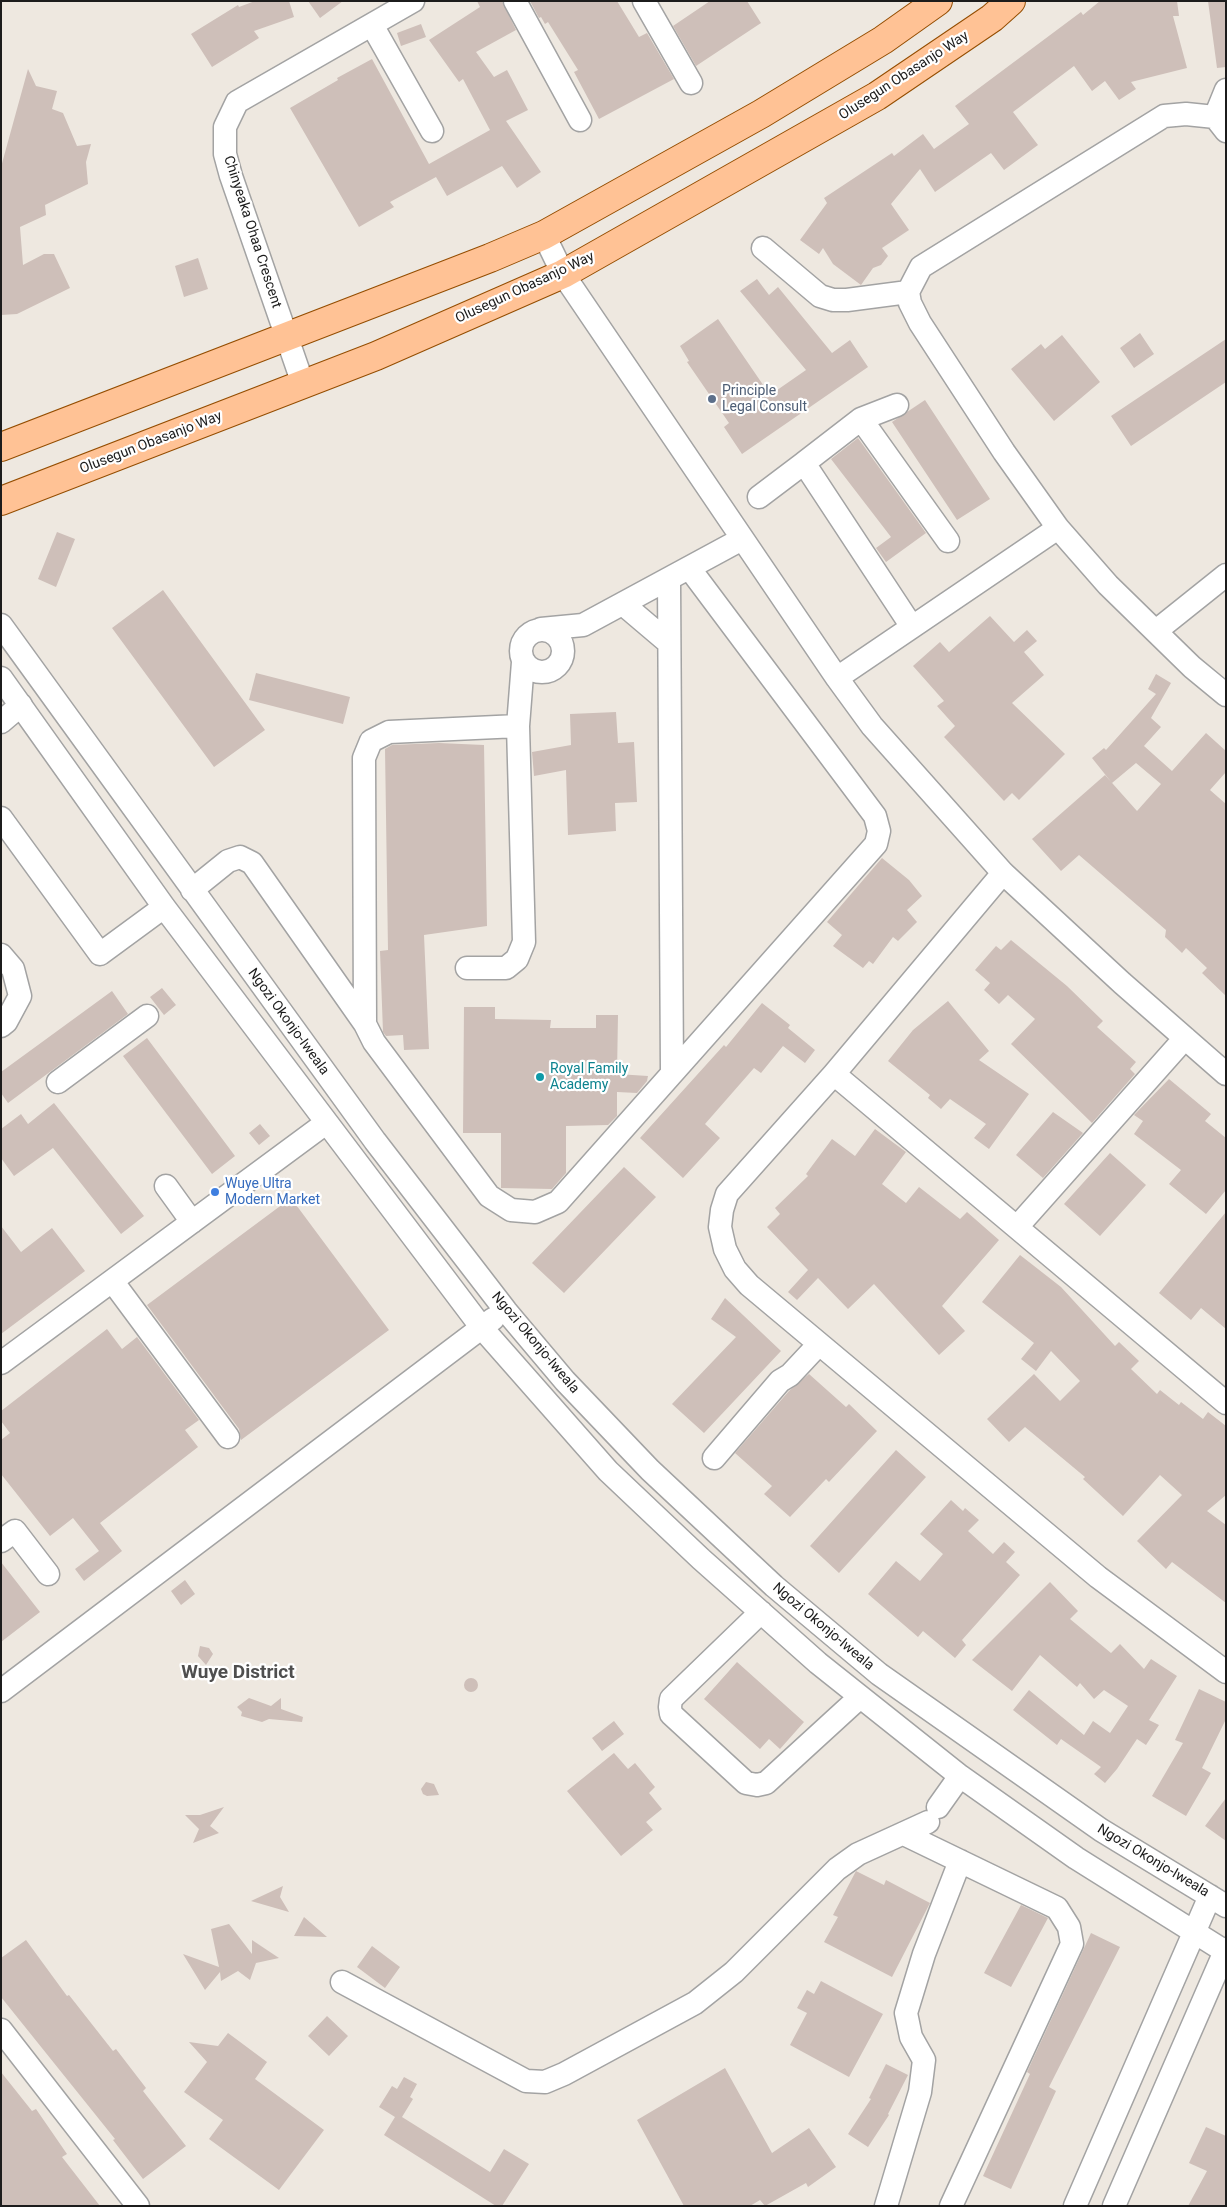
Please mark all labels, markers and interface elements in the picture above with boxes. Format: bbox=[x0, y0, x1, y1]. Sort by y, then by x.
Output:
street label: Olusegun Obasanjo Way bbox=[836, 28, 972, 124]
street label: Chinyeaka Ohaa Crescent bbox=[219, 154, 285, 310]
street label: Olusegun Obasanjo Way bbox=[453, 248, 597, 328]
place label: Principle Legal Consult bbox=[722, 383, 807, 416]
marker: Principle Legal Consult bbox=[706, 393, 718, 405]
street label: Olusegun Obasanjo Way bbox=[78, 408, 224, 478]
street label: Ngozi Okonjo-Iweala bbox=[244, 965, 332, 1079]
place label: Royal Family Academy bbox=[550, 1061, 628, 1094]
marker: Royal Family Academy bbox=[534, 1071, 546, 1083]
place label: Wuye Ultra Modern Market bbox=[225, 1176, 320, 1208]
marker: Wuye Ultra Modern Market bbox=[209, 1186, 221, 1198]
street label: Ngozi Okonjo-Iweala bbox=[488, 1289, 582, 1397]
street label: Ngozi Okonjo-Iweala bbox=[769, 1580, 877, 1674]
district label: Wuye District bbox=[181, 1662, 295, 1684]
street label: Ngozi Okonjo-Iweala bbox=[1094, 1821, 1212, 1901]

